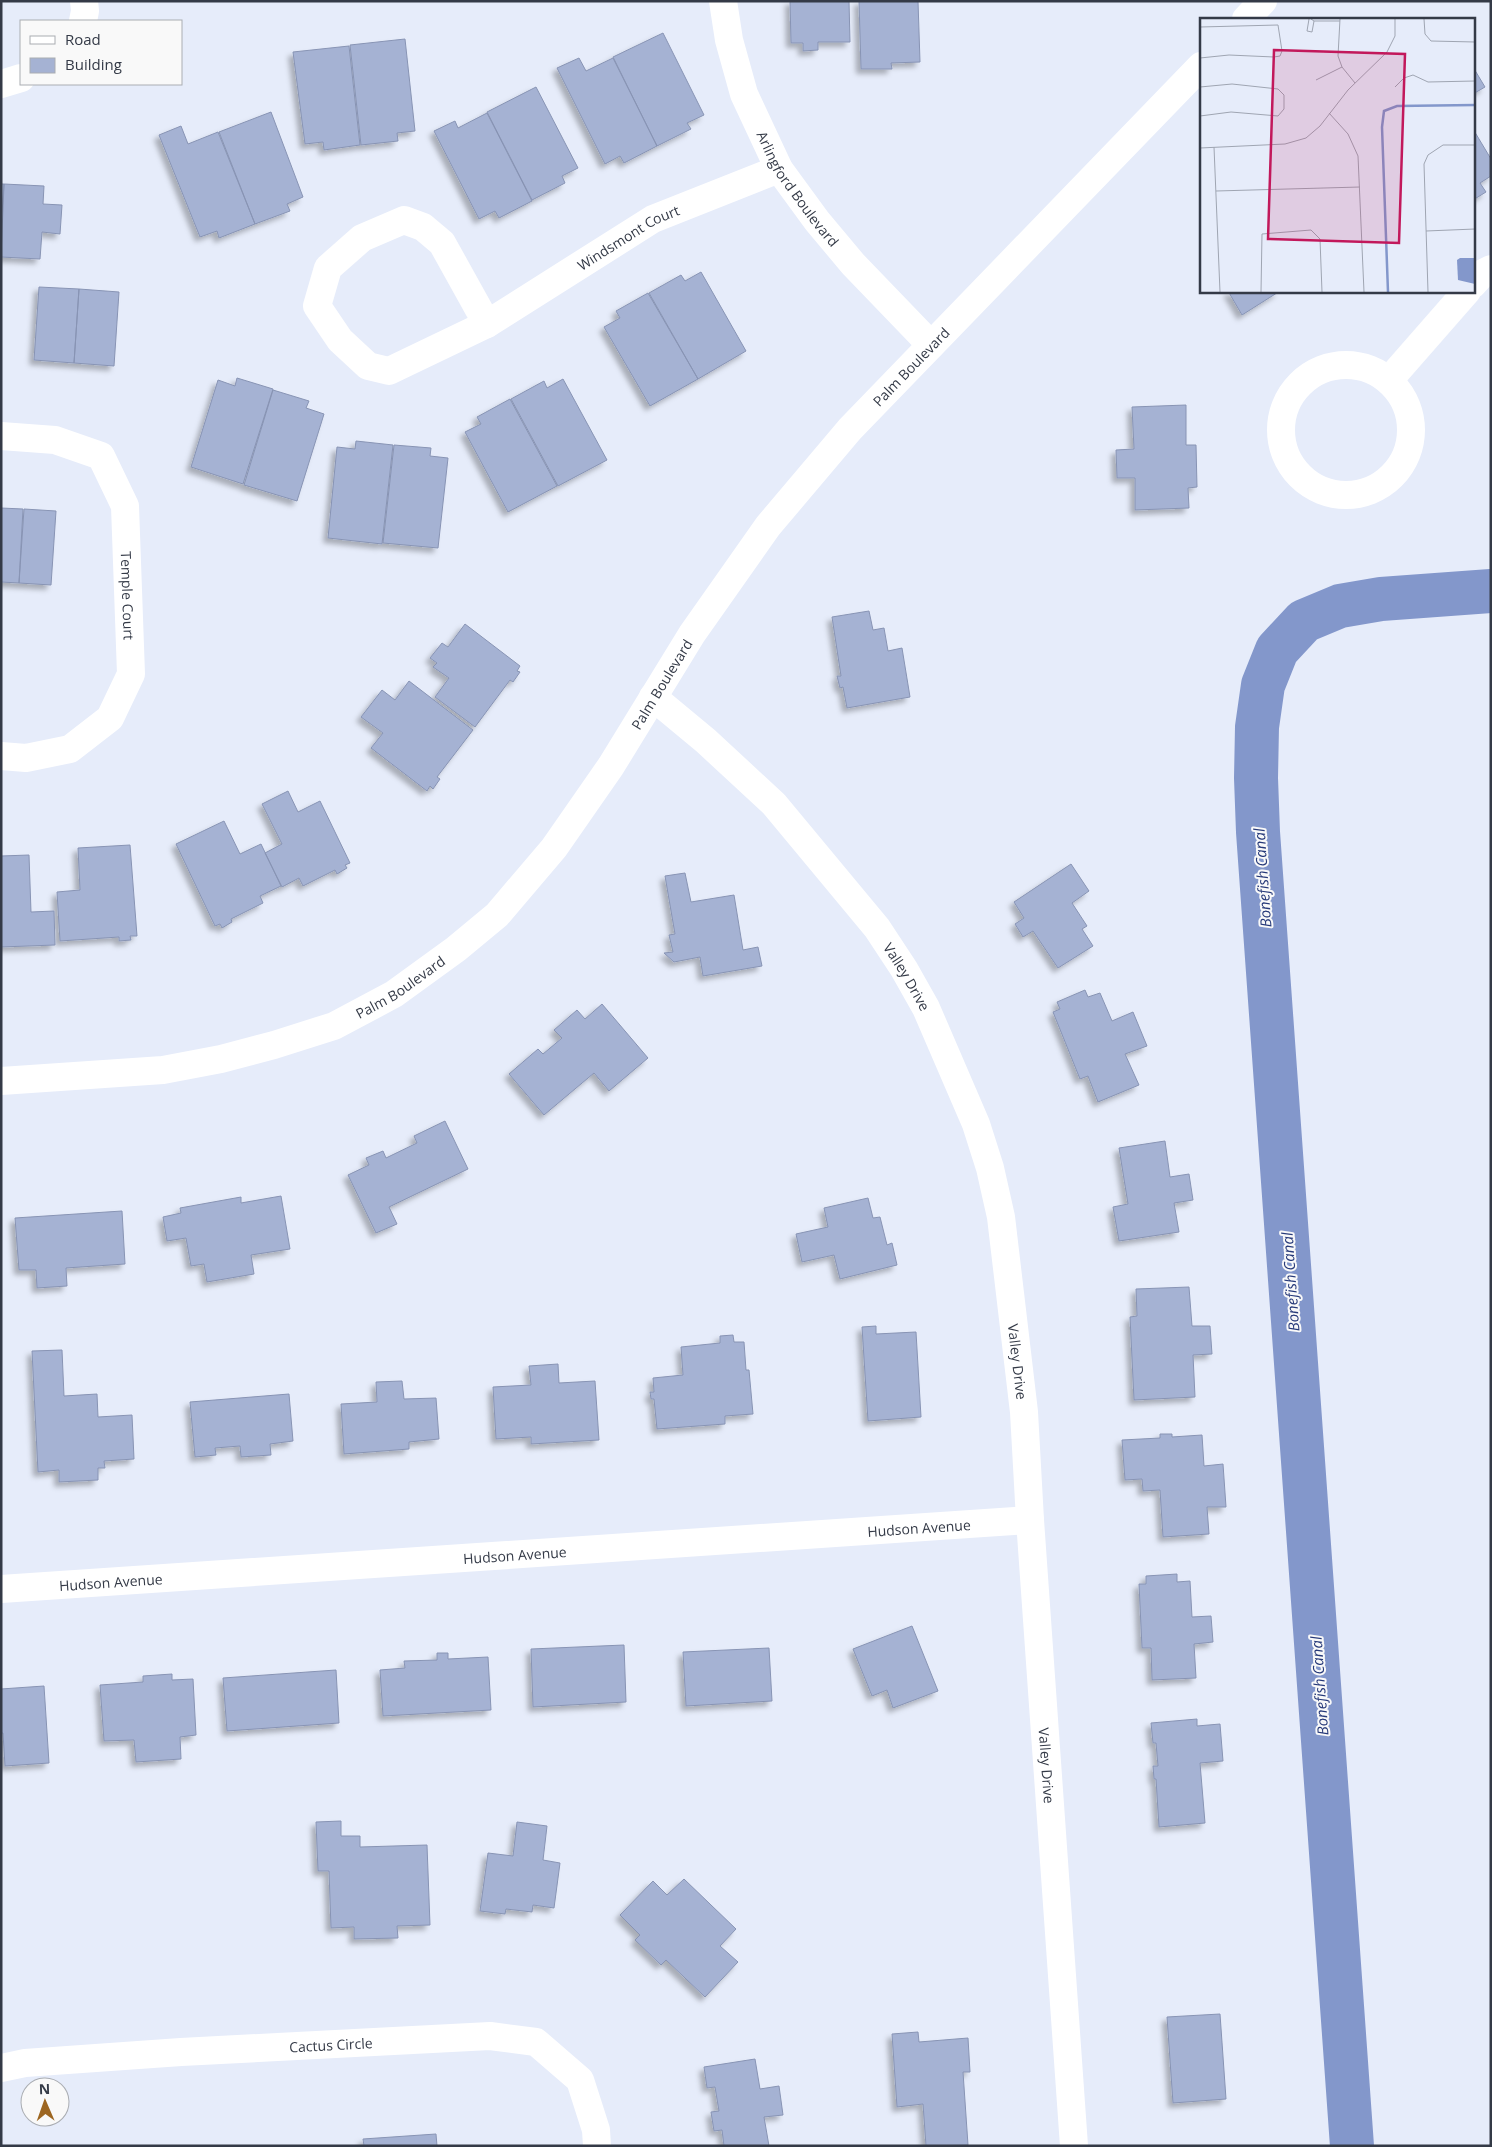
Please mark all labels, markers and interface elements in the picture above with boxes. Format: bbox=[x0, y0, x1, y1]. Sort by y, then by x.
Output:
inset map bbox=[1200, 18, 1474, 292]
legend bbox=[20, 20, 182, 85]
text: Road bbox=[65, 29, 101, 49]
text: Building bbox=[65, 54, 122, 74]
street label: Arlingford Boulevard bbox=[753, 128, 844, 250]
street label: Windsmont Court bbox=[573, 200, 682, 274]
street label: Palm Boulevard bbox=[868, 323, 953, 410]
street label: Temple Court bbox=[117, 551, 139, 640]
street label: Palm Boulevard bbox=[626, 635, 696, 733]
water label: Bonefish Canal bbox=[1248, 827, 1275, 928]
street label: Valley Drive bbox=[880, 939, 935, 1014]
street label: Palm Boulevard bbox=[352, 951, 448, 1022]
water label: Bonefish Canal bbox=[1276, 1231, 1303, 1332]
street label: Valley Drive bbox=[1004, 1323, 1032, 1401]
street label: Hudson Avenue bbox=[867, 1514, 971, 1540]
street label: Hudson Avenue bbox=[463, 1542, 567, 1567]
street label: Hudson Avenue bbox=[58, 1569, 163, 1595]
water label: Bonefish Canal bbox=[1305, 1635, 1332, 1736]
street label: Valley Drive bbox=[1035, 1727, 1059, 1804]
street label: Cactus Circle bbox=[289, 2033, 373, 2056]
north arrow bbox=[20, 2077, 70, 2127]
text: N bbox=[39, 2079, 51, 2098]

